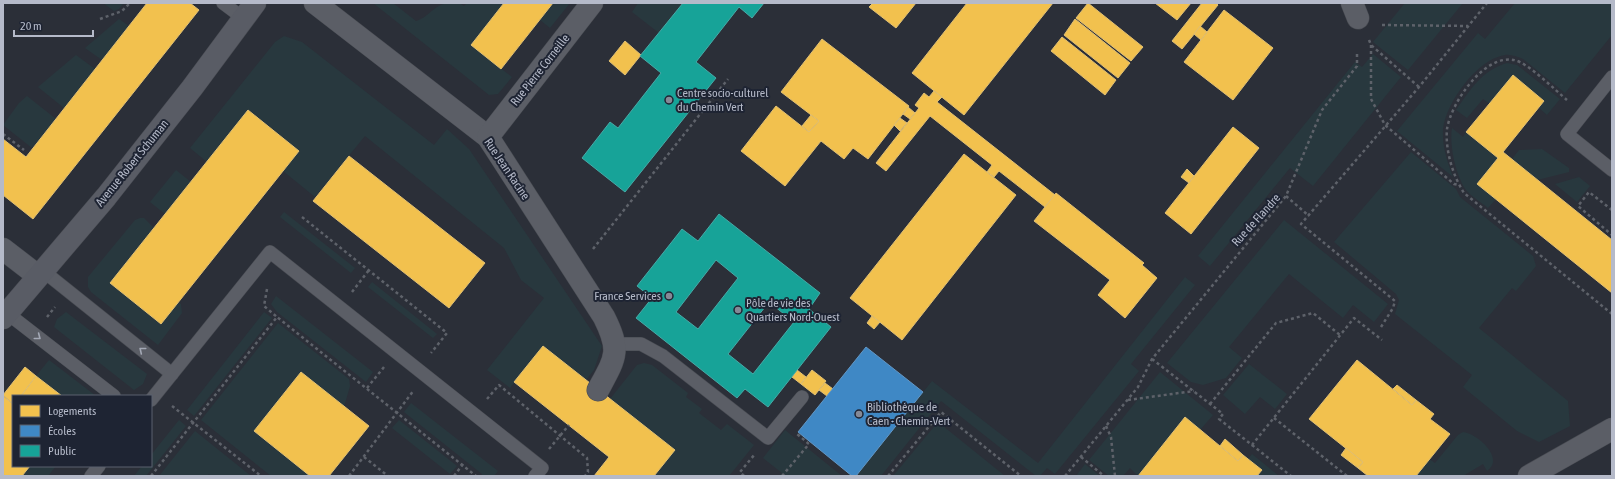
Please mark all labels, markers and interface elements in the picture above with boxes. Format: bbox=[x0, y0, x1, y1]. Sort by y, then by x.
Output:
scale bar bbox=[14, 12, 93, 38]
text: 20 m bbox=[20, 19, 42, 33]
street label: Rue Pierre Corneille bbox=[508, 31, 572, 109]
place label: Centre socio-culturel du Chemin Vert bbox=[677, 86, 769, 114]
marker: Centre socio-culturel du Chemin Vert bbox=[664, 95, 674, 105]
street label: Avenue Robert Schuman bbox=[93, 117, 171, 209]
street label: Rue Jean Racine bbox=[481, 136, 533, 202]
street label: Rue de Flandre bbox=[1229, 191, 1283, 249]
place label: France Services bbox=[594, 289, 661, 303]
marker: France Services bbox=[664, 291, 674, 301]
place label: Pôle de vie des Quartiers Nord-Ouest bbox=[746, 296, 840, 324]
marker: Pôle de vie des Quartiers Nord-Ouest bbox=[733, 305, 743, 315]
one-way arrow bbox=[33, 333, 40, 340]
one-way arrow bbox=[139, 347, 146, 354]
legend bbox=[12, 395, 152, 467]
place label: Bibliothèque de Caen - Chemin-Vert bbox=[867, 400, 951, 428]
text: Logements bbox=[48, 404, 96, 418]
marker: Bibliothèque de Caen - Chemin-Vert bbox=[854, 409, 864, 419]
text: Écoles bbox=[48, 424, 76, 438]
text: Public bbox=[48, 444, 76, 458]

